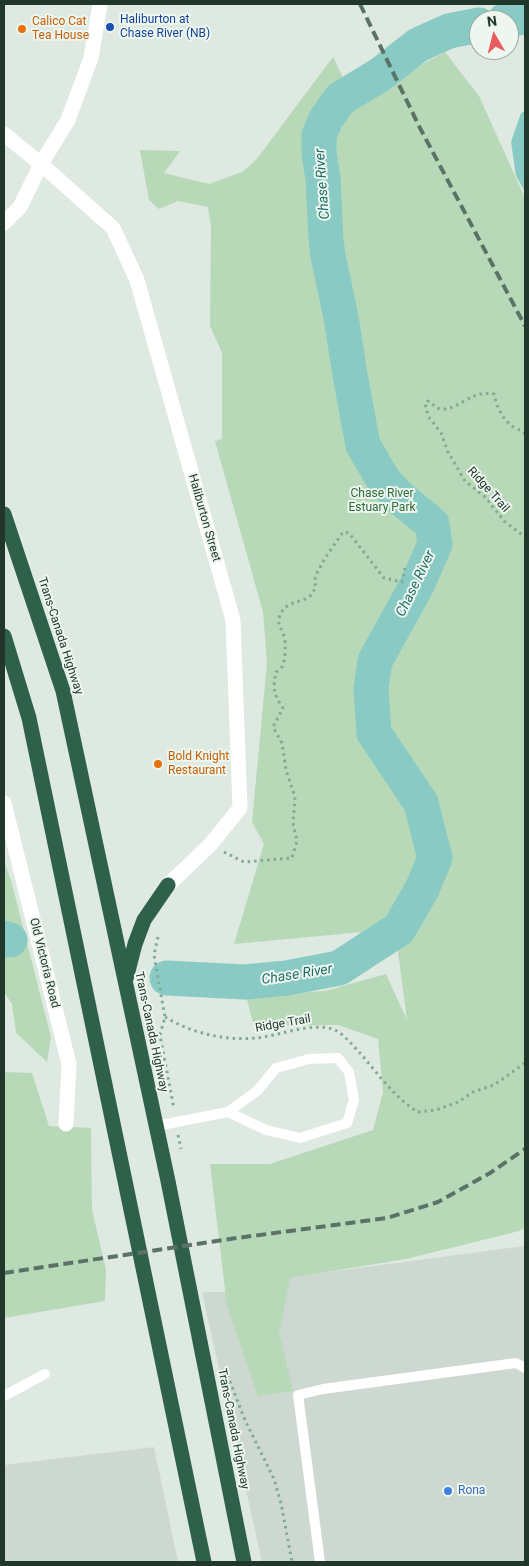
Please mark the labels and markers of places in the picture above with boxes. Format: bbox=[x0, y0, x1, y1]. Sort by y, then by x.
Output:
place label: Haliburton at Chase River (NB) bbox=[120, 13, 210, 41]
place label: Calico Cat Tea House bbox=[32, 15, 89, 43]
marker: Haliburton at Chase River (NB) bbox=[104, 21, 116, 33]
marker: Calico Cat Tea House bbox=[16, 23, 28, 35]
place label: Bold Knight Restaurant bbox=[168, 750, 229, 778]
marker: Bold Knight Restaurant bbox=[152, 758, 164, 770]
place label: Rona bbox=[458, 1484, 485, 1498]
marker: Rona bbox=[442, 1485, 454, 1497]

